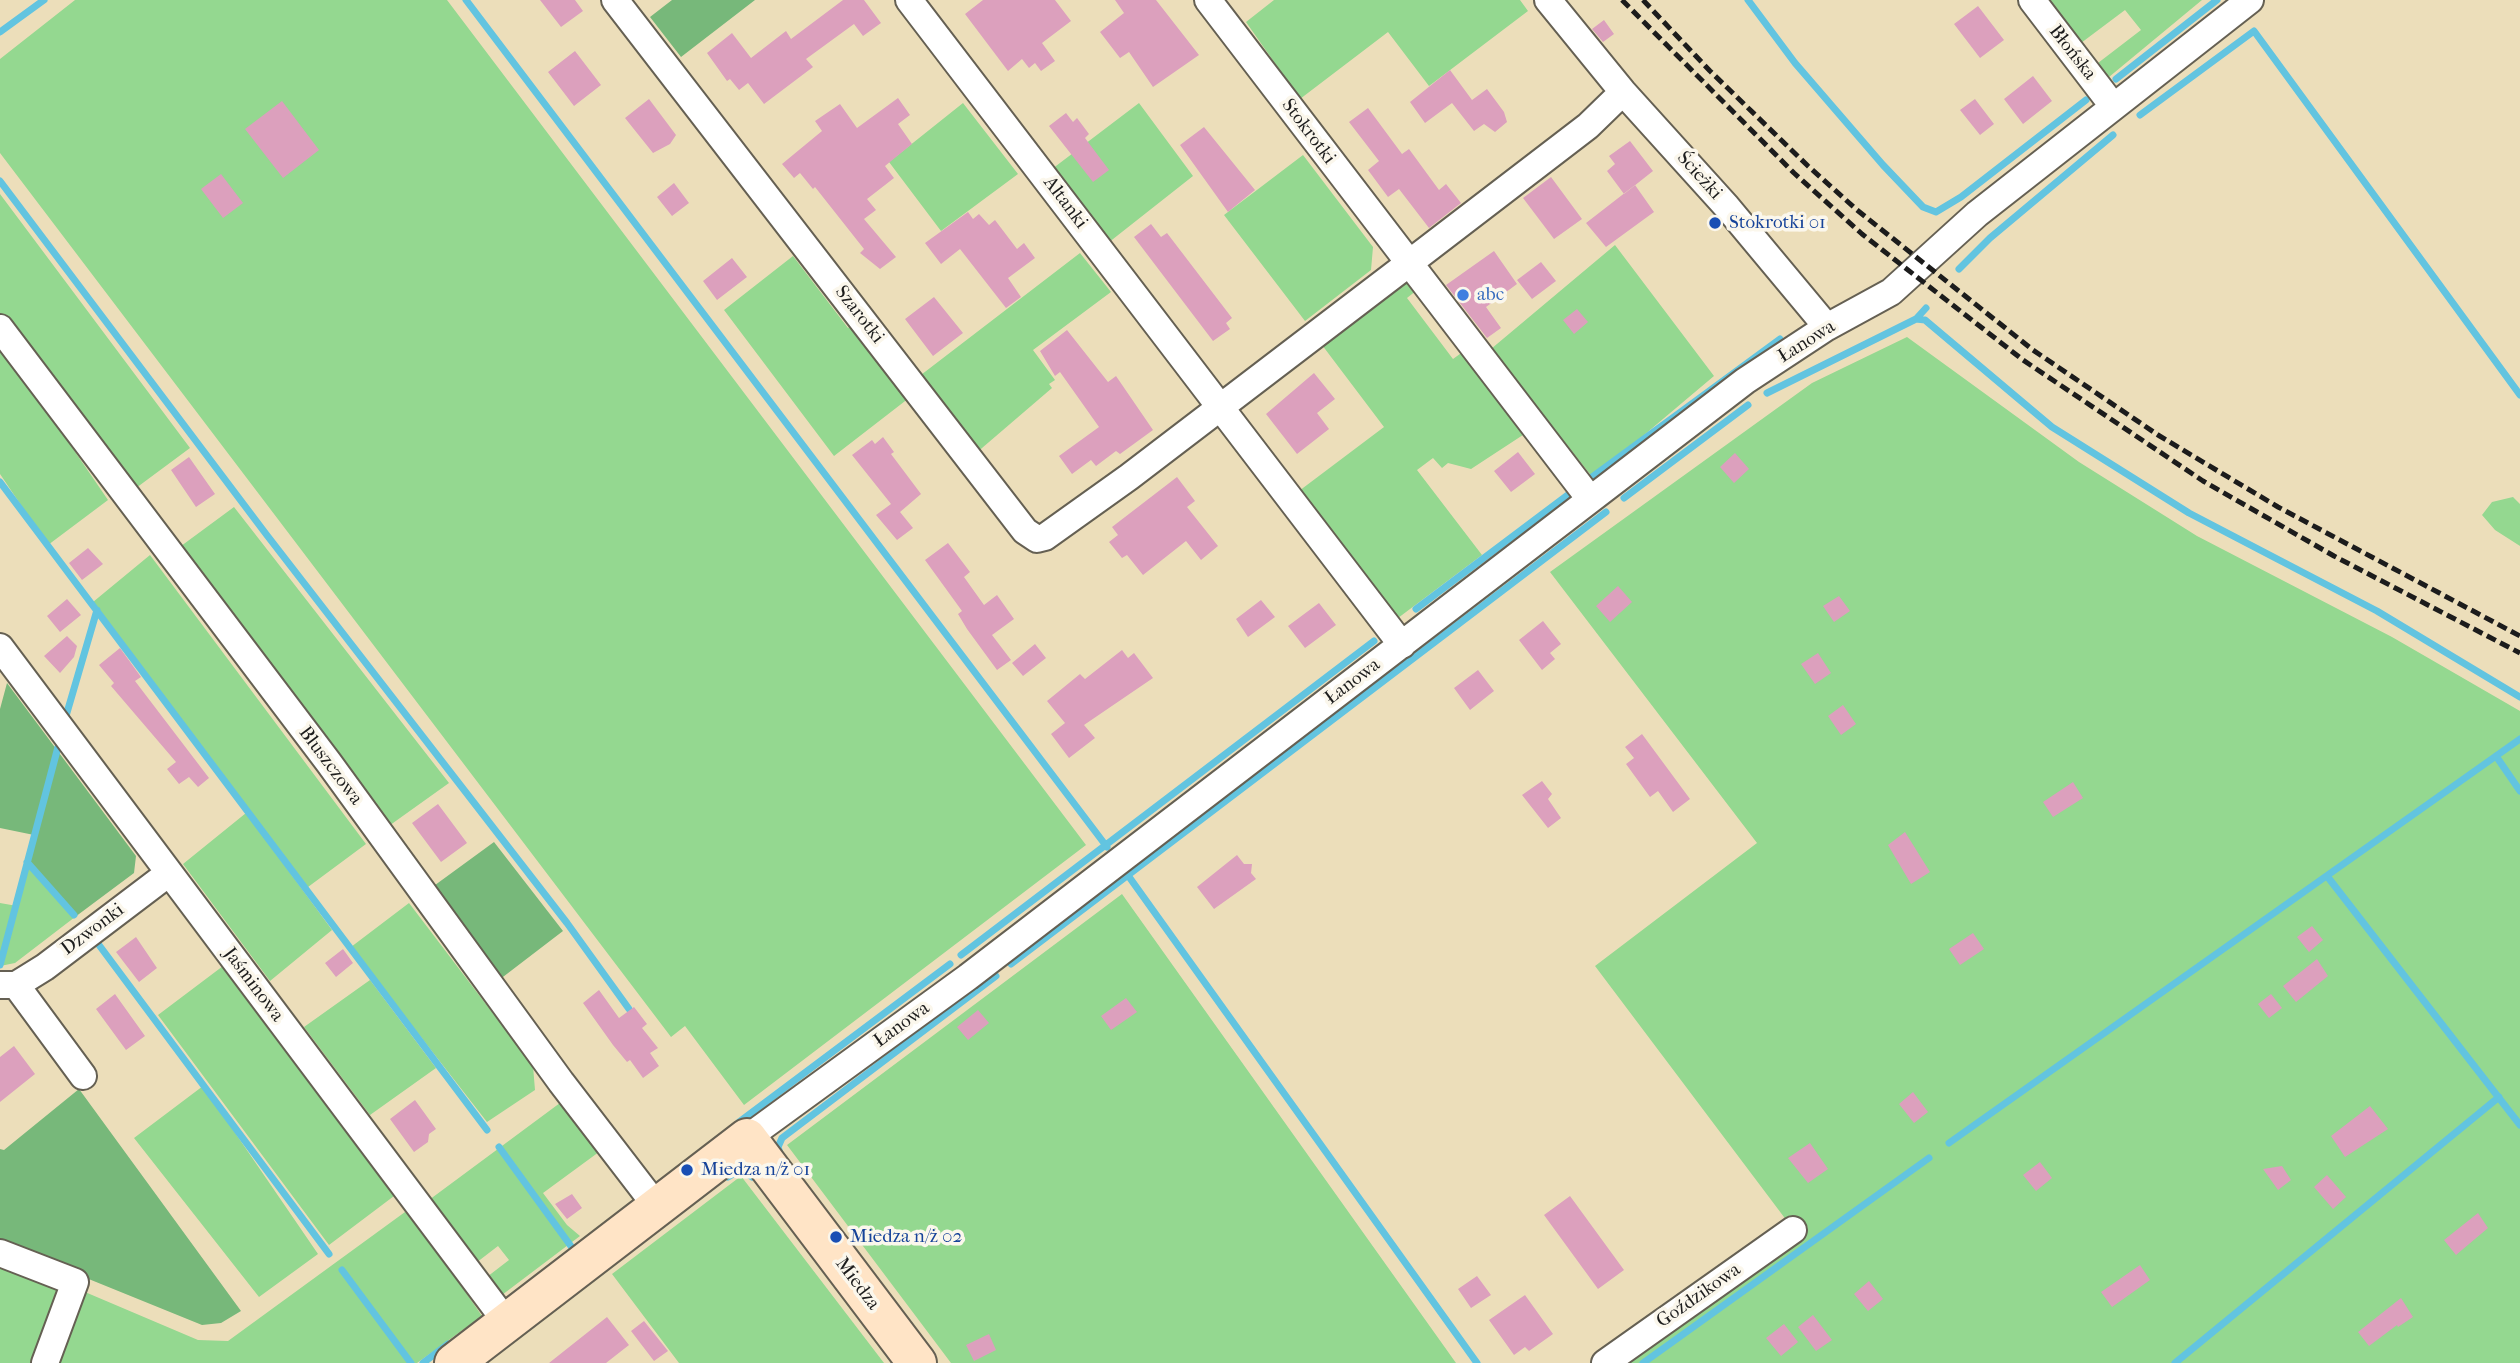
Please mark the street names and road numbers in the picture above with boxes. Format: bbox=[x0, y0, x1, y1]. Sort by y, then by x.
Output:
street label: Błońska bbox=[2043, 21, 2101, 85]
street label: Stokrotki bbox=[1276, 95, 1340, 169]
street label: Ścieżki bbox=[1672, 147, 1726, 205]
street label: Altanki bbox=[1038, 172, 1092, 234]
street label: Szarotki bbox=[829, 282, 889, 348]
street label: Łanowa bbox=[1774, 316, 1840, 368]
street label: Łanowa bbox=[1321, 654, 1385, 710]
street label: Bluszczowa bbox=[293, 722, 367, 810]
street label: Dzwonki bbox=[57, 899, 129, 961]
street label: Jaśminowa bbox=[218, 943, 288, 1027]
street label: Łanowa bbox=[870, 997, 934, 1053]
street label: Miedza bbox=[830, 1253, 884, 1315]
street label: Goździkowa bbox=[1653, 1259, 1745, 1333]

